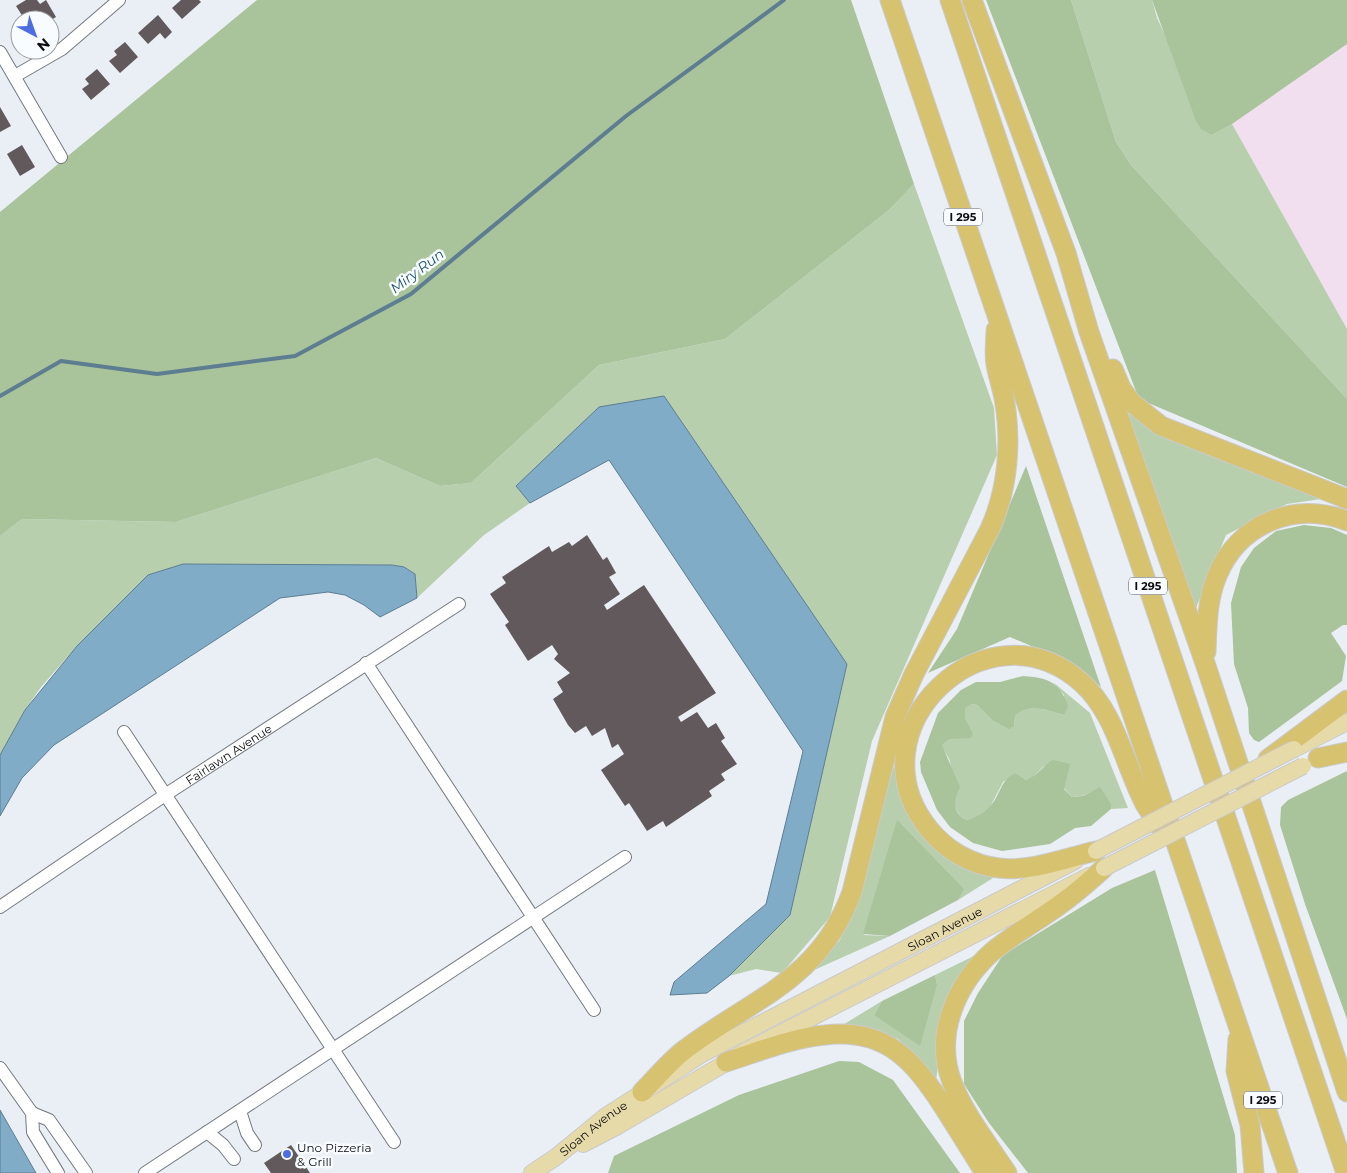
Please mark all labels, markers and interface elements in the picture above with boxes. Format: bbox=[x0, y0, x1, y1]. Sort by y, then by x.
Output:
north arrow bbox=[10, 10, 60, 60]
text: N bbox=[33, 34, 54, 55]
road number: I 295 bbox=[944, 208, 982, 226]
water label: Miry Run bbox=[386, 245, 448, 297]
road number: I 295 bbox=[1129, 578, 1167, 594]
street label: Fairlawn Avenue bbox=[182, 720, 274, 787]
street label: Sloan Avenue bbox=[905, 903, 984, 954]
road number: I 295 bbox=[1244, 1092, 1282, 1108]
street label: Sloan Avenue bbox=[556, 1097, 630, 1159]
place label: Uno Pizzeria & Grill bbox=[297, 1140, 372, 1169]
marker: Uno Pizzeria & Grill bbox=[281, 1148, 293, 1160]

